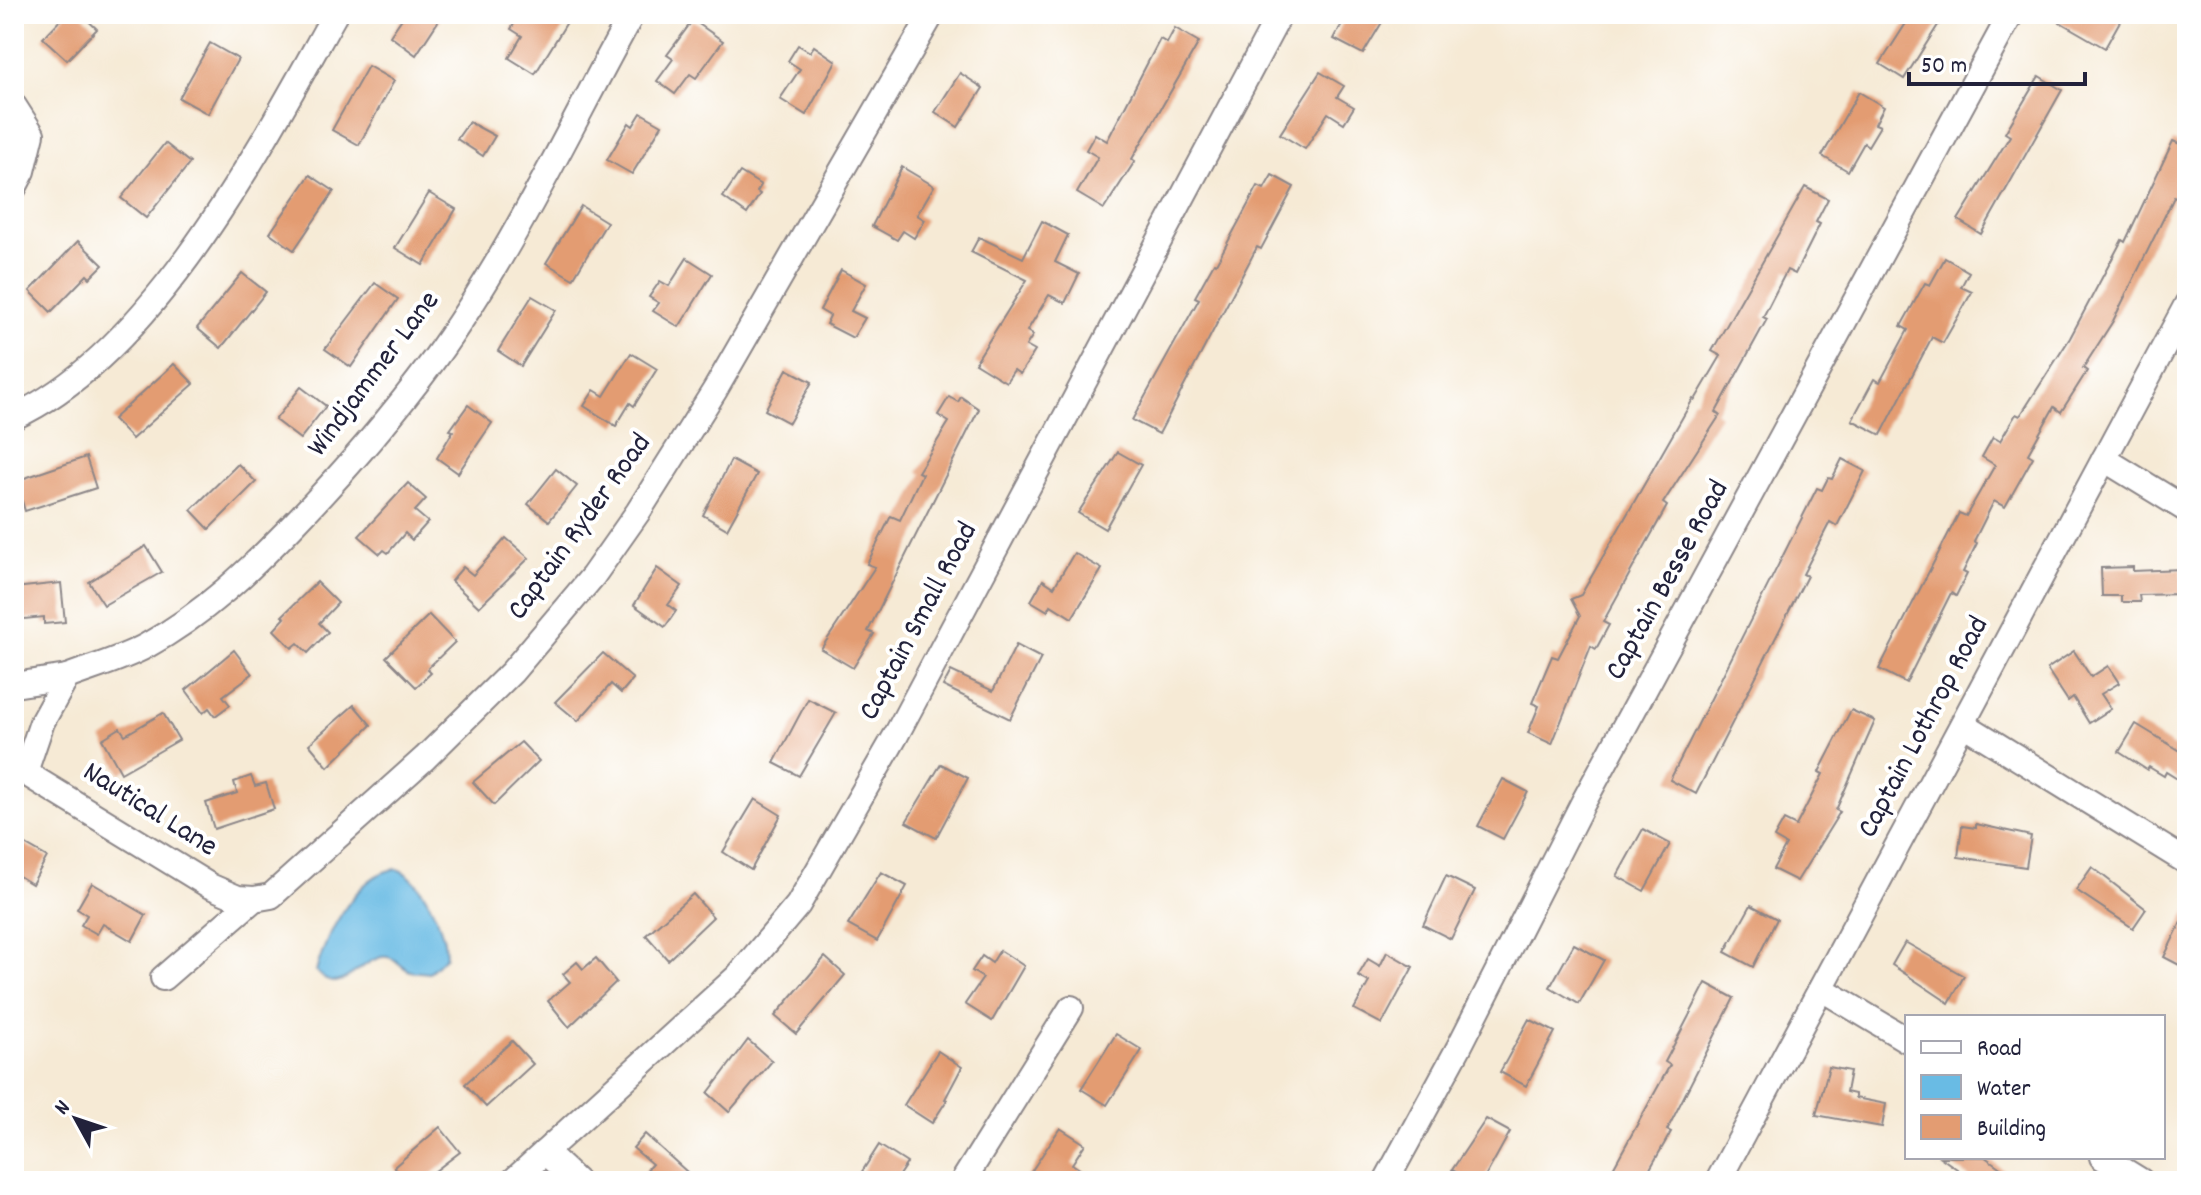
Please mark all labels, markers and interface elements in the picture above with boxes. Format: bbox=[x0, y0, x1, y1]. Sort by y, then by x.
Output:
scale bar bbox=[1909, 36, 2085, 86]
text: 50 m bbox=[1921, 50, 1967, 84]
street label: Windjammer Lane bbox=[298, 283, 452, 467]
street label: Captain Ryder Road bbox=[498, 425, 664, 631]
street label: Captain Besse Road bbox=[1596, 473, 1742, 689]
street label: Captain Small Road bbox=[850, 515, 990, 729]
street label: Captain Lothrop Road bbox=[1848, 609, 2002, 847]
street label: Nautical Lane bbox=[73, 753, 225, 869]
legend bbox=[1905, 1015, 2165, 1159]
text: Road bbox=[1977, 1033, 2022, 1067]
text: Water bbox=[1977, 1073, 2030, 1107]
north arrow bbox=[36, 1079, 116, 1159]
text: N bbox=[48, 1094, 79, 1123]
text: Building bbox=[1977, 1113, 2046, 1147]

